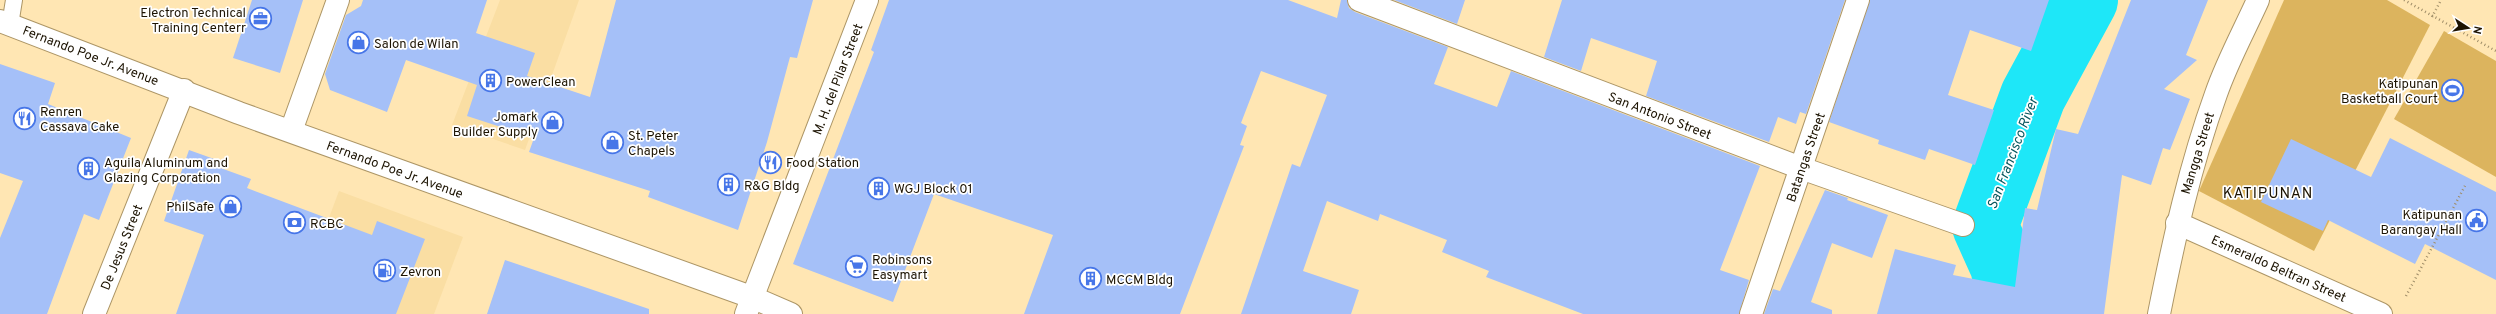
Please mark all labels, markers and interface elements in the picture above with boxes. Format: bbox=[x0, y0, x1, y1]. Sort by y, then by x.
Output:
place label: Electron Technical Training Centerr bbox=[140, 6, 246, 37]
office icon: Electron Technical Training Centerr bbox=[248, 6, 274, 32]
north arrow bbox=[2448, 8, 2488, 48]
street label: M. H. del Pilar Street bbox=[810, 22, 867, 138]
street label: Fernando Poe Jr. Avenue bbox=[20, 24, 161, 90]
text: N bbox=[2469, 25, 2484, 35]
shop icon: Salon de Wilan bbox=[346, 30, 372, 56]
place label: Salon de Wilan bbox=[374, 37, 459, 53]
building icon: PowerClean bbox=[478, 68, 504, 94]
place label: PowerClean bbox=[506, 75, 576, 91]
place label: Katipunan Basketball Court bbox=[2341, 77, 2438, 108]
sports icon: Katipunan Basketball Court bbox=[2440, 77, 2466, 103]
street label: San Antonio Street bbox=[1605, 90, 1713, 144]
water label: San Francisco River bbox=[1984, 94, 2043, 212]
restaurant icon: Renren Cassava Cake bbox=[12, 105, 38, 131]
place label: Renren Cassava Cake bbox=[40, 105, 119, 136]
place label: Jomark Builder Supply bbox=[453, 110, 538, 141]
shop icon: Jomark Builder Supply bbox=[540, 110, 566, 136]
street label: Batangas Street bbox=[1784, 111, 1830, 205]
street label: Mangga Street bbox=[2179, 111, 2219, 197]
shop icon: St. Peter Chapels bbox=[600, 129, 626, 155]
place label: St. Peter Chapels bbox=[628, 129, 678, 160]
street label: Fernando Poe Jr. Avenue bbox=[324, 139, 465, 203]
restaurant icon: Food Station bbox=[757, 149, 783, 175]
building icon: Aguila Aluminum and Glazing Corporation bbox=[76, 156, 102, 182]
place label: Aguila Aluminum and Glazing Corporation bbox=[104, 156, 228, 187]
place label: Food Station bbox=[786, 156, 859, 172]
building icon: R&G Bldg bbox=[716, 172, 742, 198]
building icon: WGJ Block 01 bbox=[866, 175, 892, 201]
place label: R&G Bldg bbox=[744, 179, 800, 195]
place label: WGJ Block 01 bbox=[894, 182, 973, 198]
district label: KATIPUNAN bbox=[2223, 185, 2313, 204]
shop icon: PhilSafe bbox=[217, 193, 243, 219]
place label: PhilSafe bbox=[166, 200, 214, 216]
street label: De Jesus Street bbox=[98, 203, 147, 293]
place label: Katipunan Barangay Hall bbox=[2381, 208, 2462, 239]
public building icon: Katipunan Barangay Hall bbox=[2464, 208, 2490, 234]
bank icon: RCBC bbox=[281, 210, 307, 236]
place label: RCBC bbox=[310, 217, 344, 233]
street label: Esmeraldo Beltran Street bbox=[2208, 233, 2348, 307]
supermarket icon: Robinsons Easymart bbox=[844, 253, 870, 279]
place label: Robinsons Easymart bbox=[872, 253, 932, 284]
fuel station icon: Zevron bbox=[372, 258, 398, 284]
place label: Zevron bbox=[400, 265, 441, 281]
building icon: MCCM Bldg bbox=[1077, 266, 1103, 292]
place label: MCCM Bldg bbox=[1106, 273, 1173, 289]

